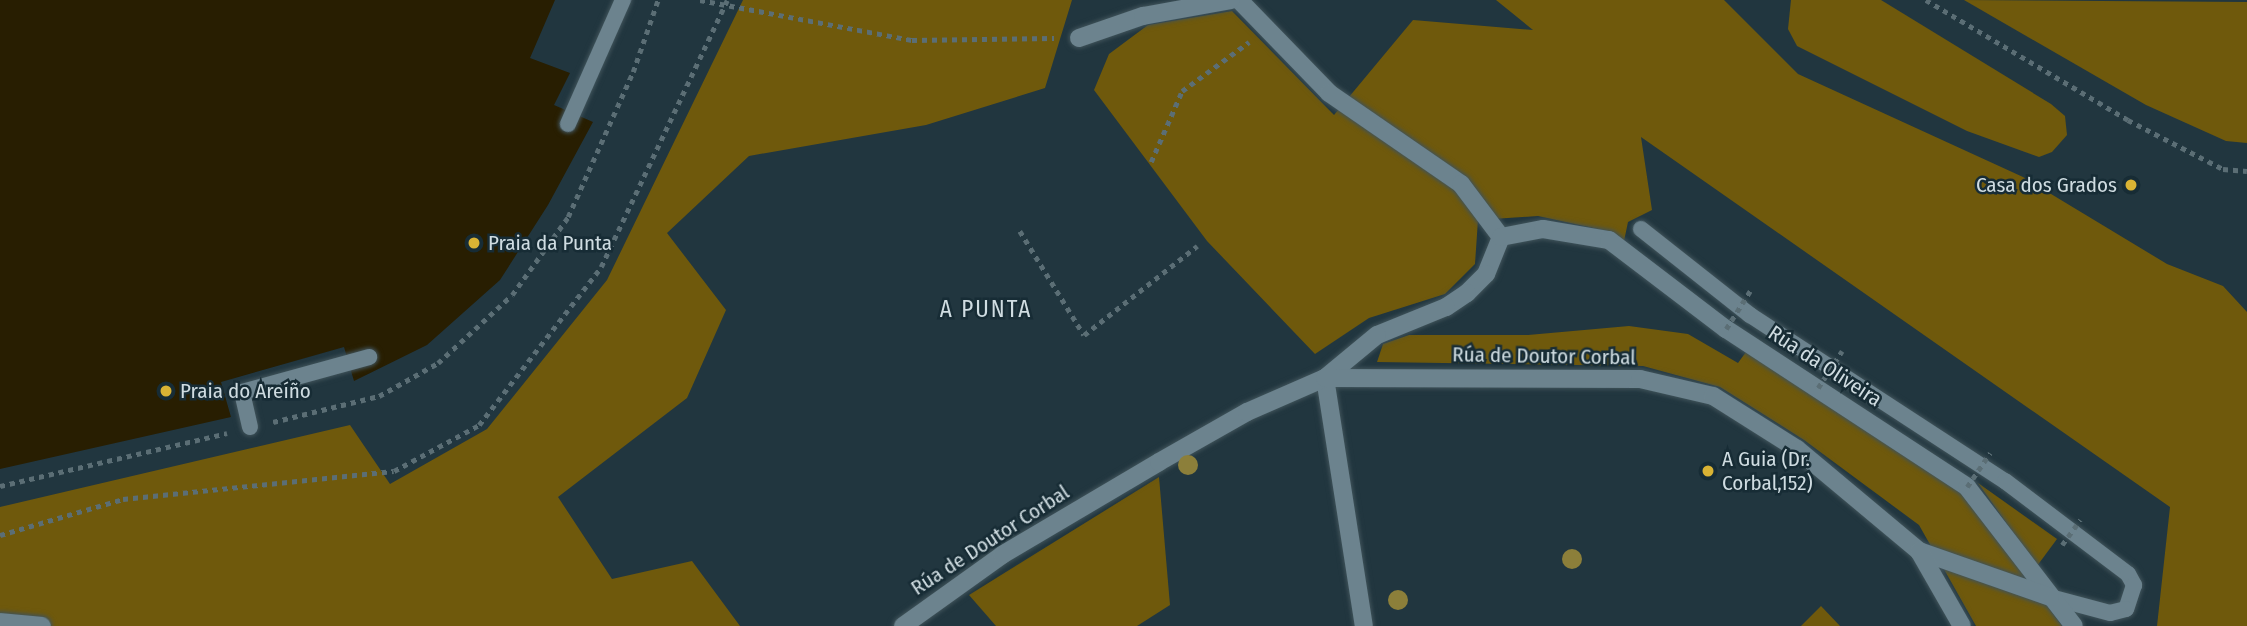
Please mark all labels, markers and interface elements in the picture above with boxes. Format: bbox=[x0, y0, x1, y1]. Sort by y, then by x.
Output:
place label: Casa dos Grados bbox=[1976, 172, 2117, 198]
marker: Casa dos Grados bbox=[2123, 177, 2139, 193]
place label: Praia da Punta bbox=[488, 230, 612, 256]
marker: Praia da Punta bbox=[466, 235, 482, 251]
district label: A PUNTA bbox=[941, 295, 1031, 323]
street label: Rúa da Oliveira bbox=[1764, 320, 1886, 412]
street label: Rúa de Doutor Corbal bbox=[1452, 342, 1636, 370]
place label: Praia do Areíño bbox=[180, 378, 311, 404]
marker: Praia do Areíño bbox=[158, 383, 174, 399]
place label: A Guia (Dr. Corbal,152) bbox=[1722, 446, 1813, 496]
marker: A Guia (Dr. Corbal,152) bbox=[1700, 463, 1716, 479]
street label: Rúa de Doutor Corbal bbox=[906, 479, 1074, 601]

